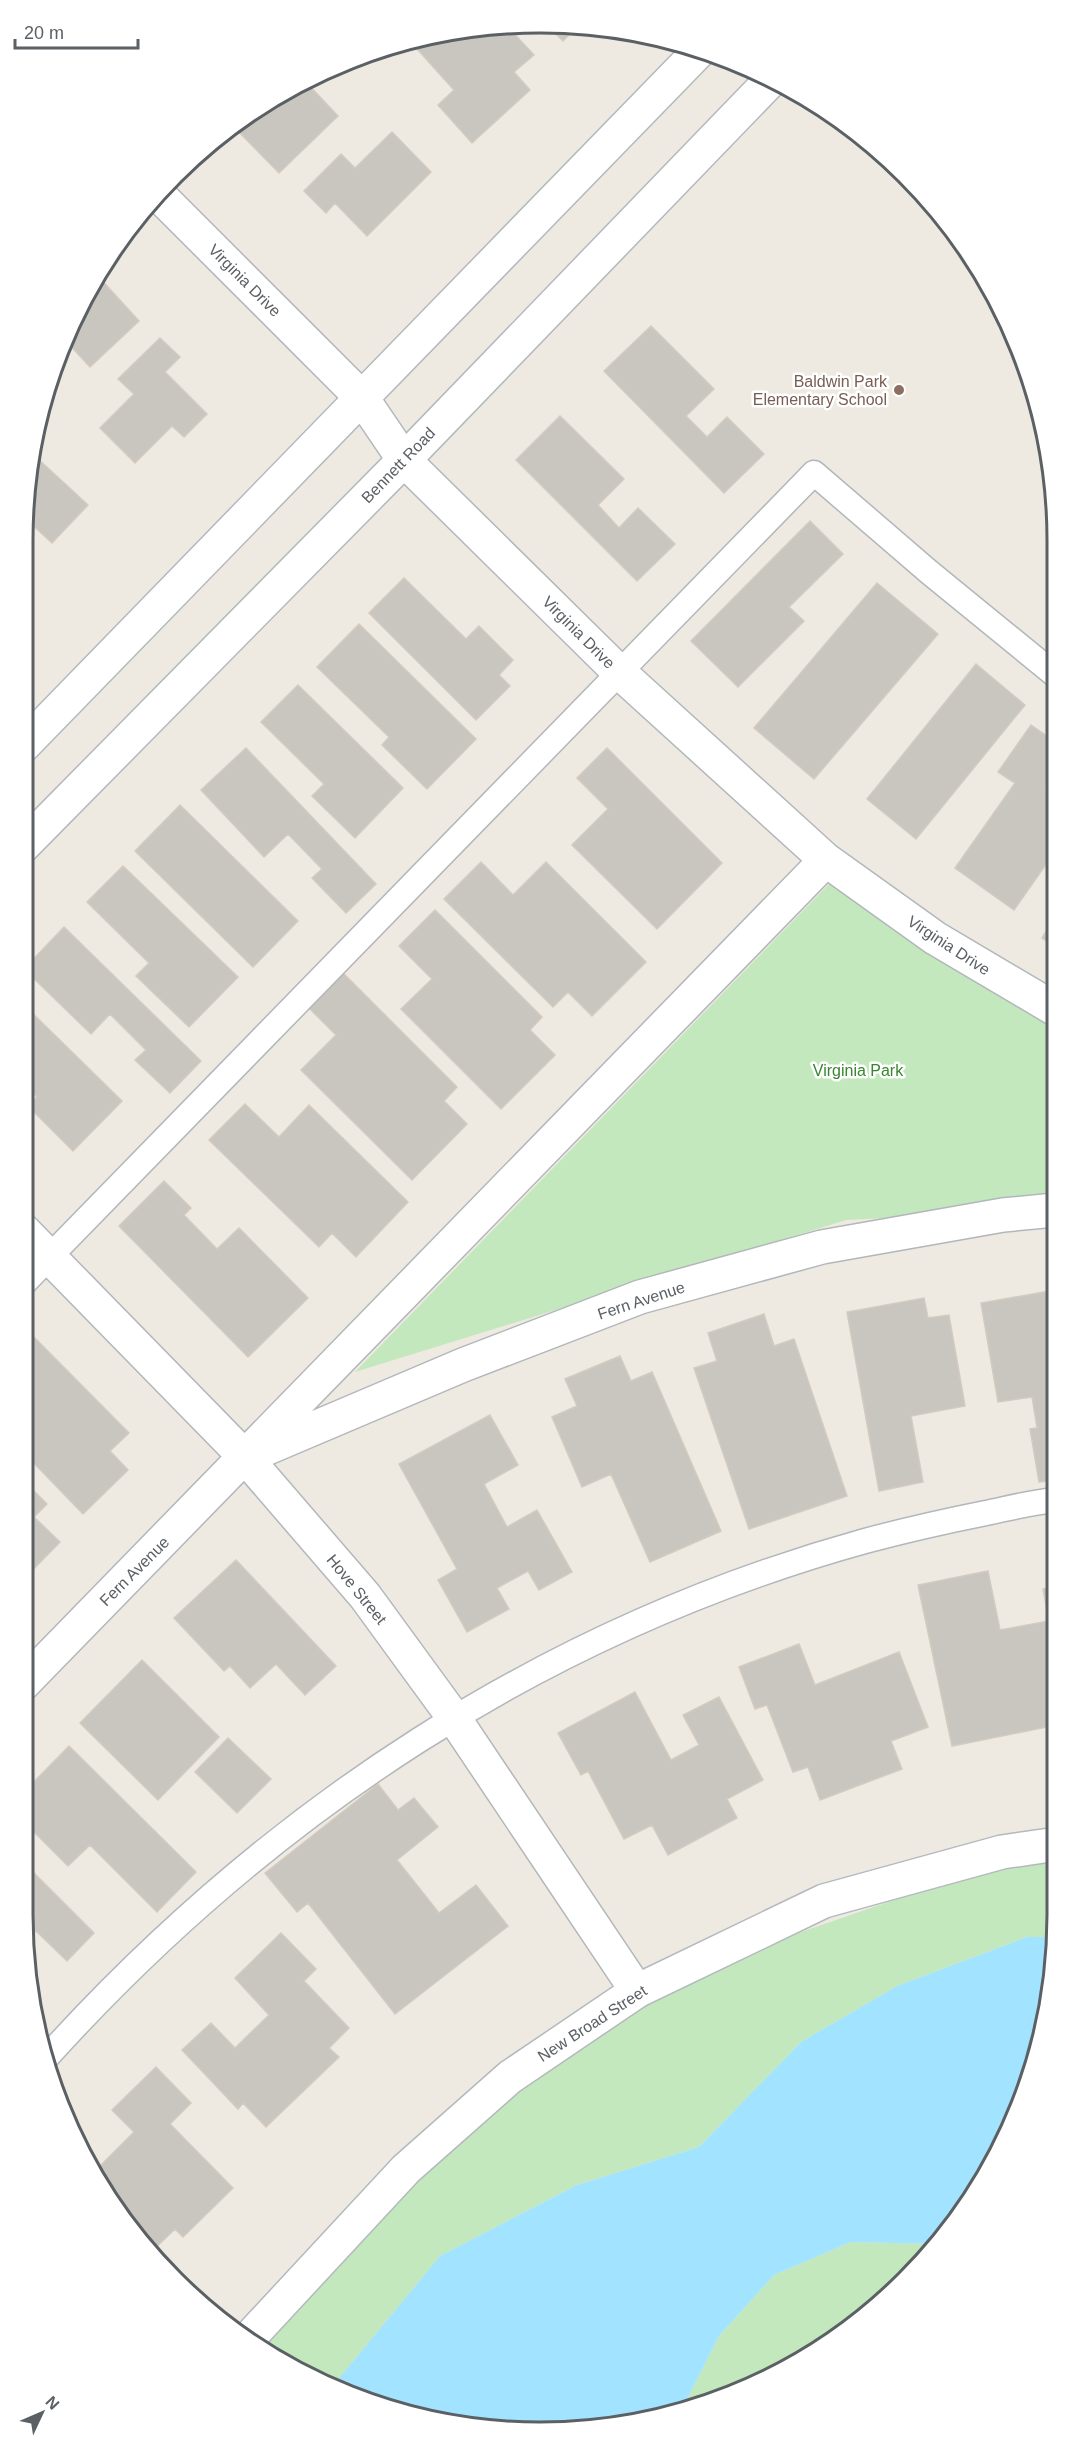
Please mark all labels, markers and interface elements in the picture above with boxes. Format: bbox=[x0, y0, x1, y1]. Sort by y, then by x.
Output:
scale bar bbox=[15, 12, 138, 50]
text: 20 m bbox=[24, 23, 64, 43]
street label: Virginia Drive bbox=[205, 241, 284, 320]
place label: Baldwin Park Elementary School bbox=[753, 373, 888, 408]
marker: Baldwin Park Elementary School bbox=[892, 383, 906, 397]
street label: Bennett Road bbox=[358, 424, 438, 506]
street label: Virginia Drive bbox=[539, 593, 618, 672]
street label: Virginia Drive bbox=[904, 912, 993, 978]
park label: Virginia Park bbox=[813, 1062, 904, 1079]
street label: Fern Avenue bbox=[596, 1278, 687, 1323]
street label: Fern Avenue bbox=[96, 1533, 172, 1609]
street label: Hove Street bbox=[323, 1551, 390, 1628]
street label: New Broad Street bbox=[535, 1982, 650, 2065]
north arrow bbox=[12, 2383, 72, 2443]
text: N bbox=[42, 2393, 63, 2413]

